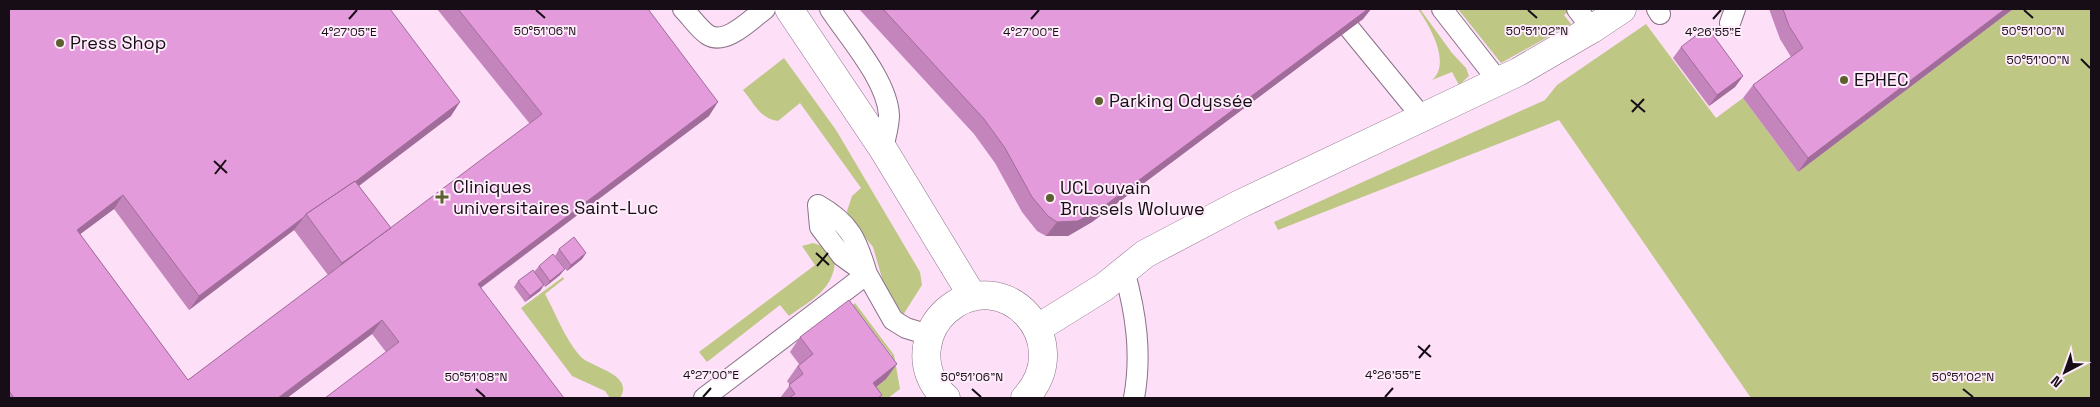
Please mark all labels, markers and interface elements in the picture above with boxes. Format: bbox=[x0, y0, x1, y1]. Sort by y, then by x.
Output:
text: 50°51'06"N bbox=[514, 23, 576, 39]
text: 50°51'02"N bbox=[1506, 23, 1568, 39]
text: 50°51'00"N bbox=[2002, 23, 2064, 39]
text: 4°27'05"E bbox=[321, 24, 377, 40]
text: 4°27'00"E bbox=[1003, 24, 1059, 40]
text: 4°26'55"E bbox=[1685, 24, 1741, 40]
place label: Press Shop bbox=[70, 31, 166, 54]
marker: Press Shop bbox=[54, 37, 66, 49]
text: 50°51'00"N bbox=[2007, 52, 2069, 68]
place label: EPHEC bbox=[1854, 68, 1908, 91]
marker: EPHEC bbox=[1838, 74, 1850, 86]
place label: Parking Odyssée bbox=[1109, 89, 1253, 112]
marker: Parking Odyssée bbox=[1093, 95, 1105, 107]
place label: Cliniques universitaires Saint-Luc bbox=[453, 175, 658, 219]
place label: UCLouvain Brussels Woluwe bbox=[1060, 176, 1205, 220]
marker: Cliniques universitaires Saint-Luc bbox=[435, 190, 449, 204]
marker: UCLouvain Brussels Woluwe bbox=[1044, 192, 1056, 204]
north arrow bbox=[2040, 347, 2090, 397]
text: 4°27'00"E bbox=[683, 367, 739, 383]
text: 4°26'55"E bbox=[1365, 367, 1421, 383]
text: 50°51'08"N bbox=[445, 369, 507, 385]
text: 50°51'06"N bbox=[941, 369, 1003, 385]
text: 50°51'02"N bbox=[1932, 369, 1994, 385]
text: N bbox=[2047, 372, 2066, 392]

